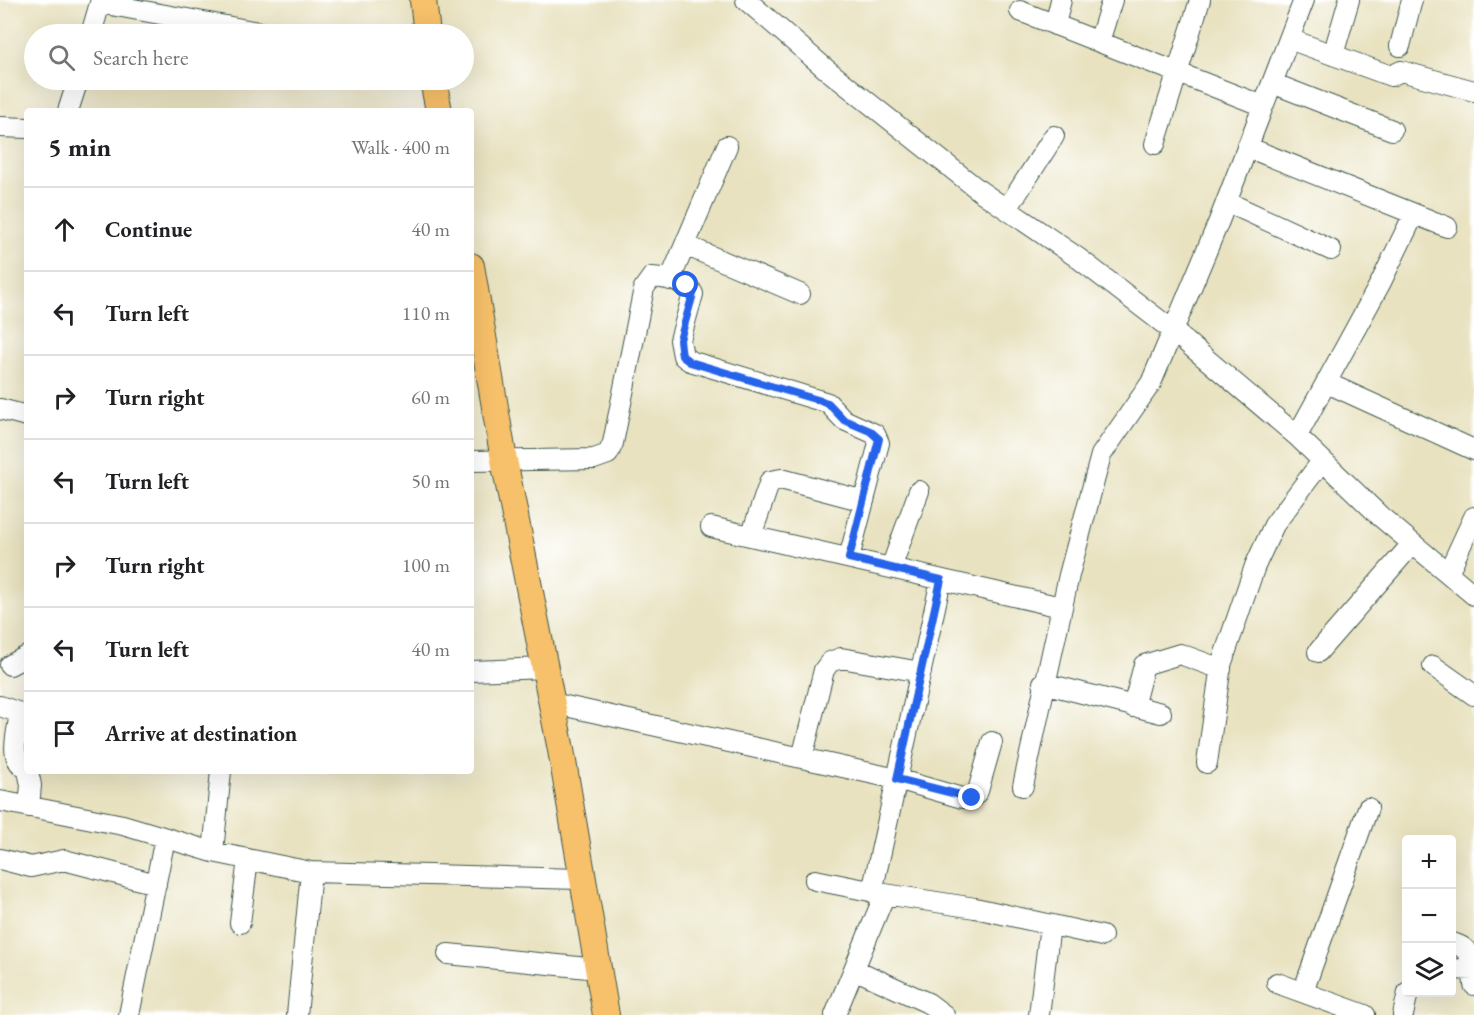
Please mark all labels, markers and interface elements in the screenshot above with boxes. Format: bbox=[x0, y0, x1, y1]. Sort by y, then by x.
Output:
search box bbox=[24, 24, 474, 90]
icon: search bbox=[45, 41, 78, 74]
text: Search here bbox=[93, 43, 188, 72]
text: 5 min bbox=[48, 130, 111, 164]
text: Walk · 400 m bbox=[351, 134, 450, 160]
icon: ahead bbox=[48, 213, 81, 246]
text: Continue bbox=[105, 215, 192, 244]
text: 40 m bbox=[411, 216, 450, 242]
route start bbox=[672, 271, 698, 297]
icon: left bbox=[48, 297, 81, 330]
text: Turn left bbox=[105, 299, 189, 328]
text: 110 m bbox=[402, 300, 450, 326]
icon: right bbox=[48, 381, 81, 414]
text: Turn right bbox=[105, 383, 204, 412]
text: 60 m bbox=[411, 384, 450, 410]
icon: left bbox=[48, 465, 81, 498]
text: Turn left bbox=[105, 467, 189, 496]
text: 50 m bbox=[411, 468, 450, 494]
icon: right bbox=[48, 549, 81, 582]
text: Turn right bbox=[105, 551, 204, 580]
text: 100 m bbox=[402, 552, 450, 578]
icon: left bbox=[48, 633, 81, 666]
text: Turn left bbox=[105, 635, 189, 664]
text: 40 m bbox=[411, 636, 450, 662]
icon: arrive bbox=[48, 717, 81, 750]
text: Arrive at destination bbox=[105, 719, 297, 748]
route end bbox=[958, 784, 984, 810]
map controls bbox=[1402, 835, 1456, 997]
button: + bbox=[1402, 835, 1456, 889]
button: − bbox=[1402, 889, 1456, 943]
button: layers bbox=[1402, 943, 1456, 997]

